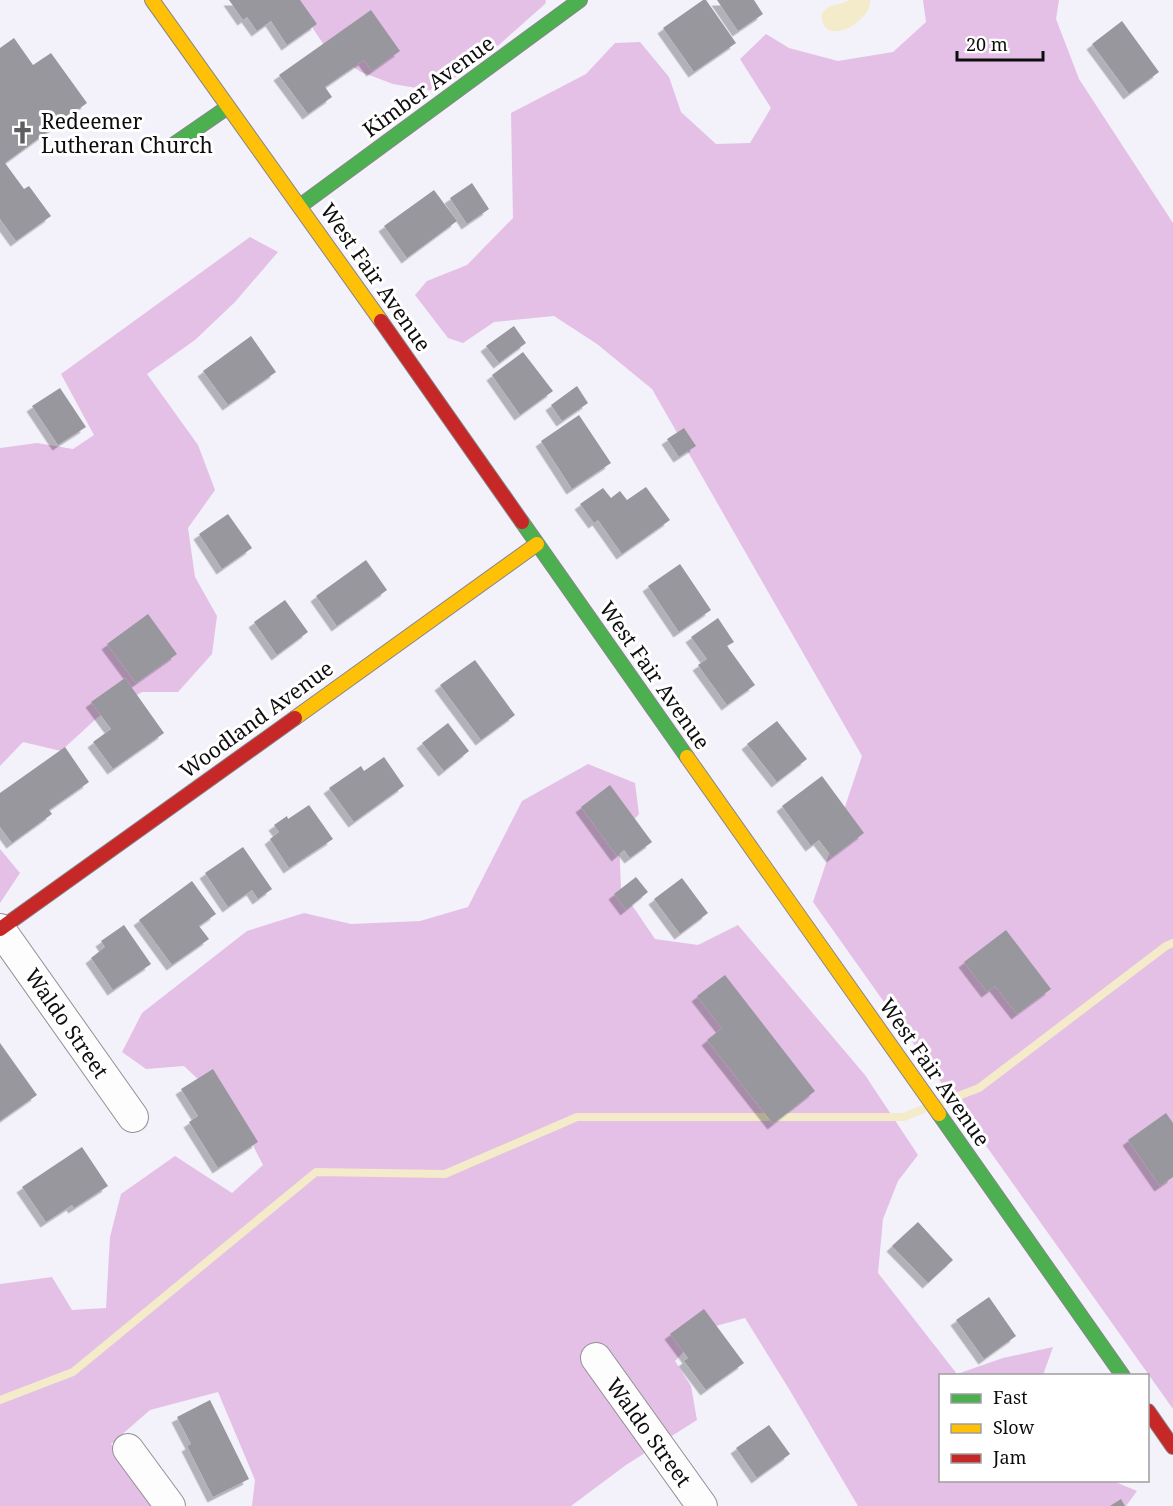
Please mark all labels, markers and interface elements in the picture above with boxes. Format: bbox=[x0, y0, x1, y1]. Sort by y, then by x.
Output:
scale bar bbox=[957, 24, 1042, 62]
street label: Kimber Avenue bbox=[357, 29, 499, 143]
text: 20 m bbox=[966, 32, 1008, 56]
place label: Redeemer Lutheran Church bbox=[41, 107, 213, 159]
church icon: Redeemer Lutheran Church bbox=[10, 120, 36, 146]
street label: West Fair Avenue bbox=[314, 197, 438, 357]
street label: West Fair Avenue bbox=[593, 595, 717, 755]
street label: Woodland Avenue bbox=[174, 654, 338, 784]
street label: Waldo Street bbox=[19, 963, 115, 1083]
street label: West Fair Avenue bbox=[873, 992, 997, 1152]
street label: Waldo Street bbox=[600, 1372, 698, 1492]
legend bbox=[939, 1374, 1149, 1482]
text: Fast bbox=[993, 1385, 1028, 1409]
text: Slow bbox=[993, 1415, 1035, 1439]
text: Jam bbox=[992, 1445, 1027, 1469]

